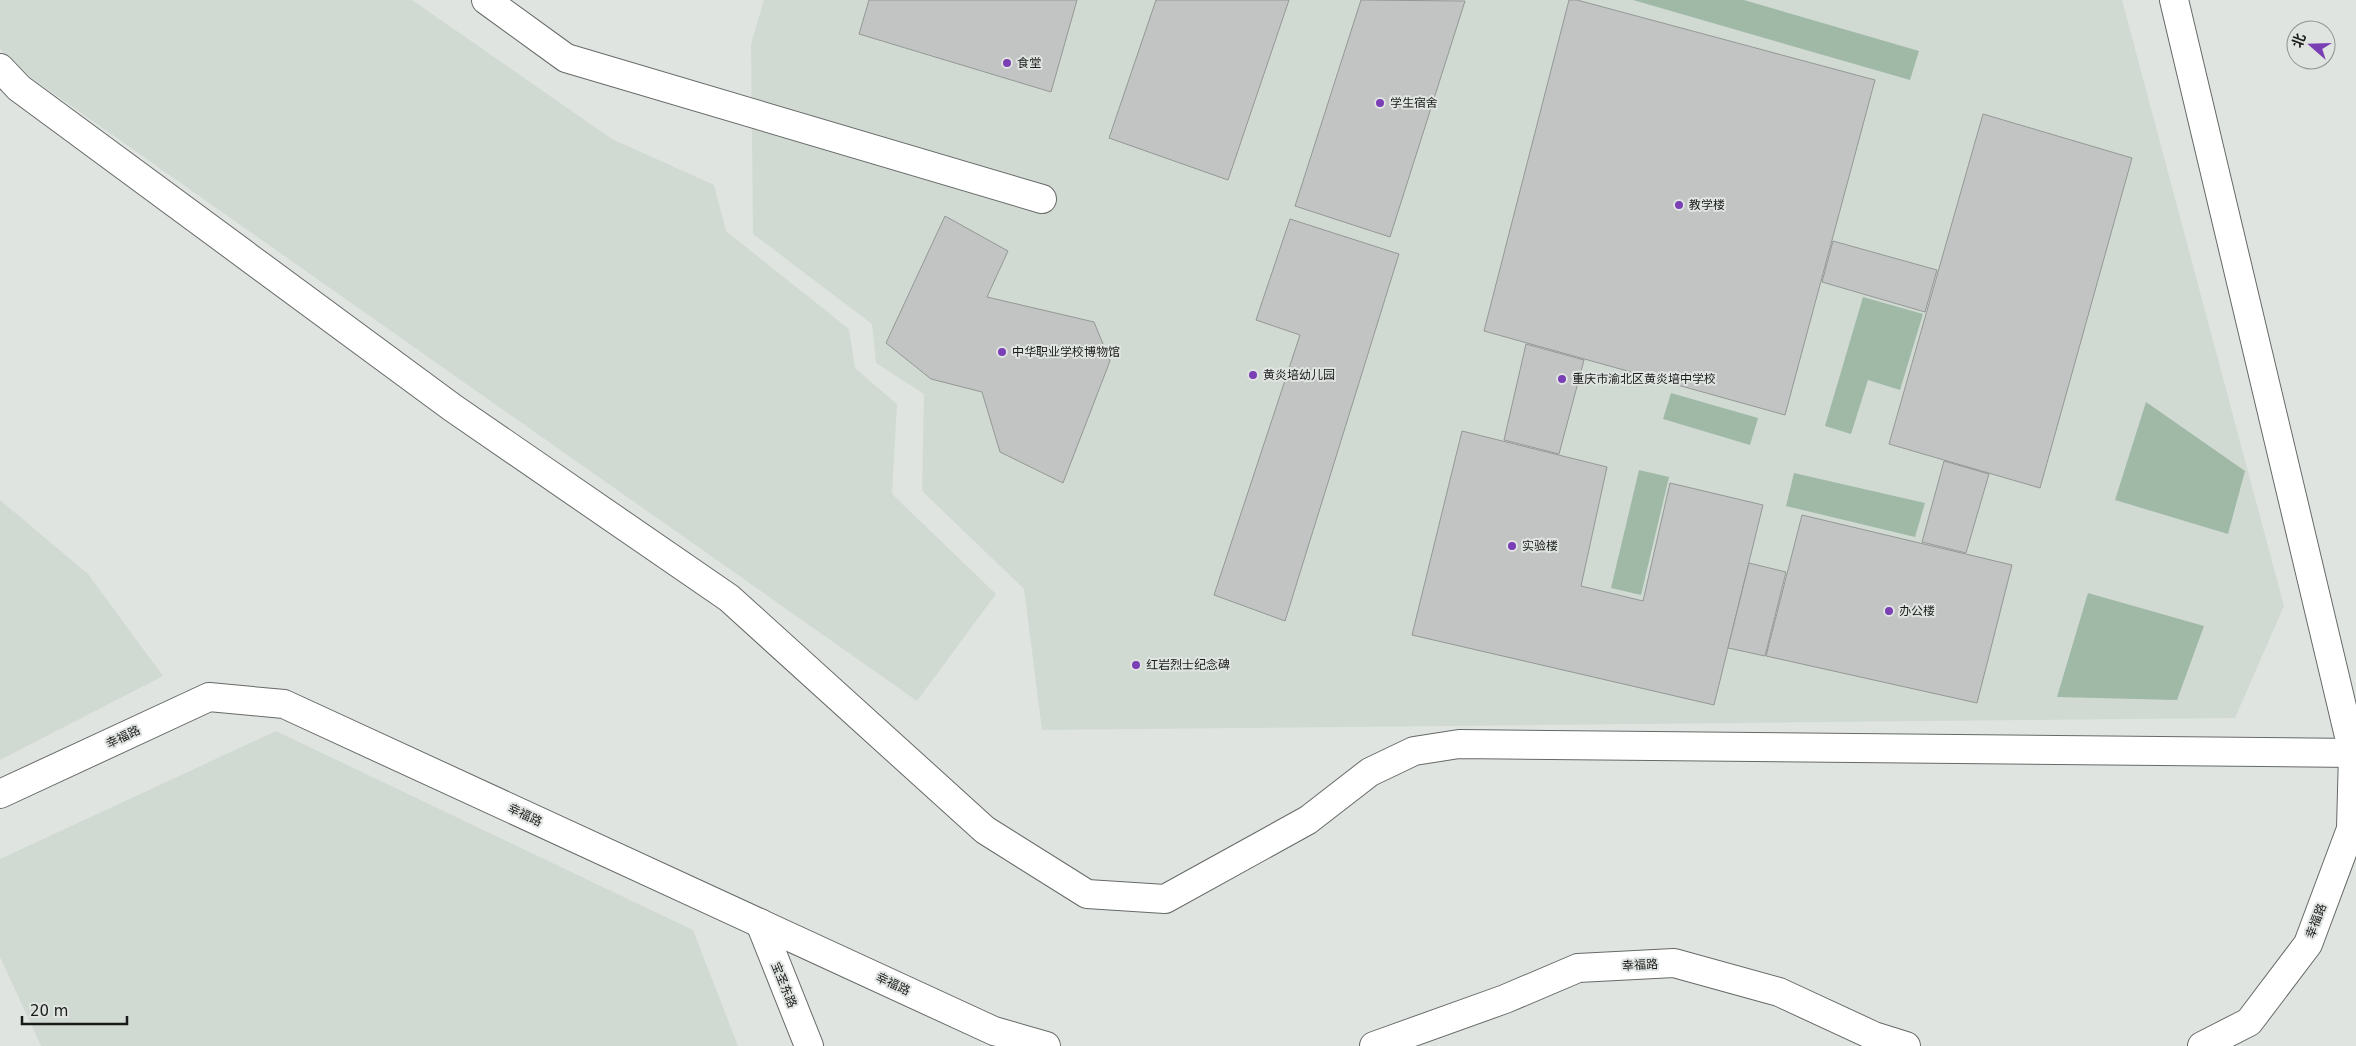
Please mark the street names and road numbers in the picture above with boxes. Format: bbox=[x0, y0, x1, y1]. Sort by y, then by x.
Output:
street label: 幸福路 bbox=[104, 723, 142, 751]
street label: 幸福路 bbox=[506, 801, 544, 829]
street label: 幸福路 bbox=[2303, 902, 2329, 940]
street label: 幸福路 bbox=[1622, 957, 1658, 973]
street label: 宝圣东路 bbox=[769, 960, 799, 1010]
street label: 幸福路 bbox=[874, 970, 912, 998]

